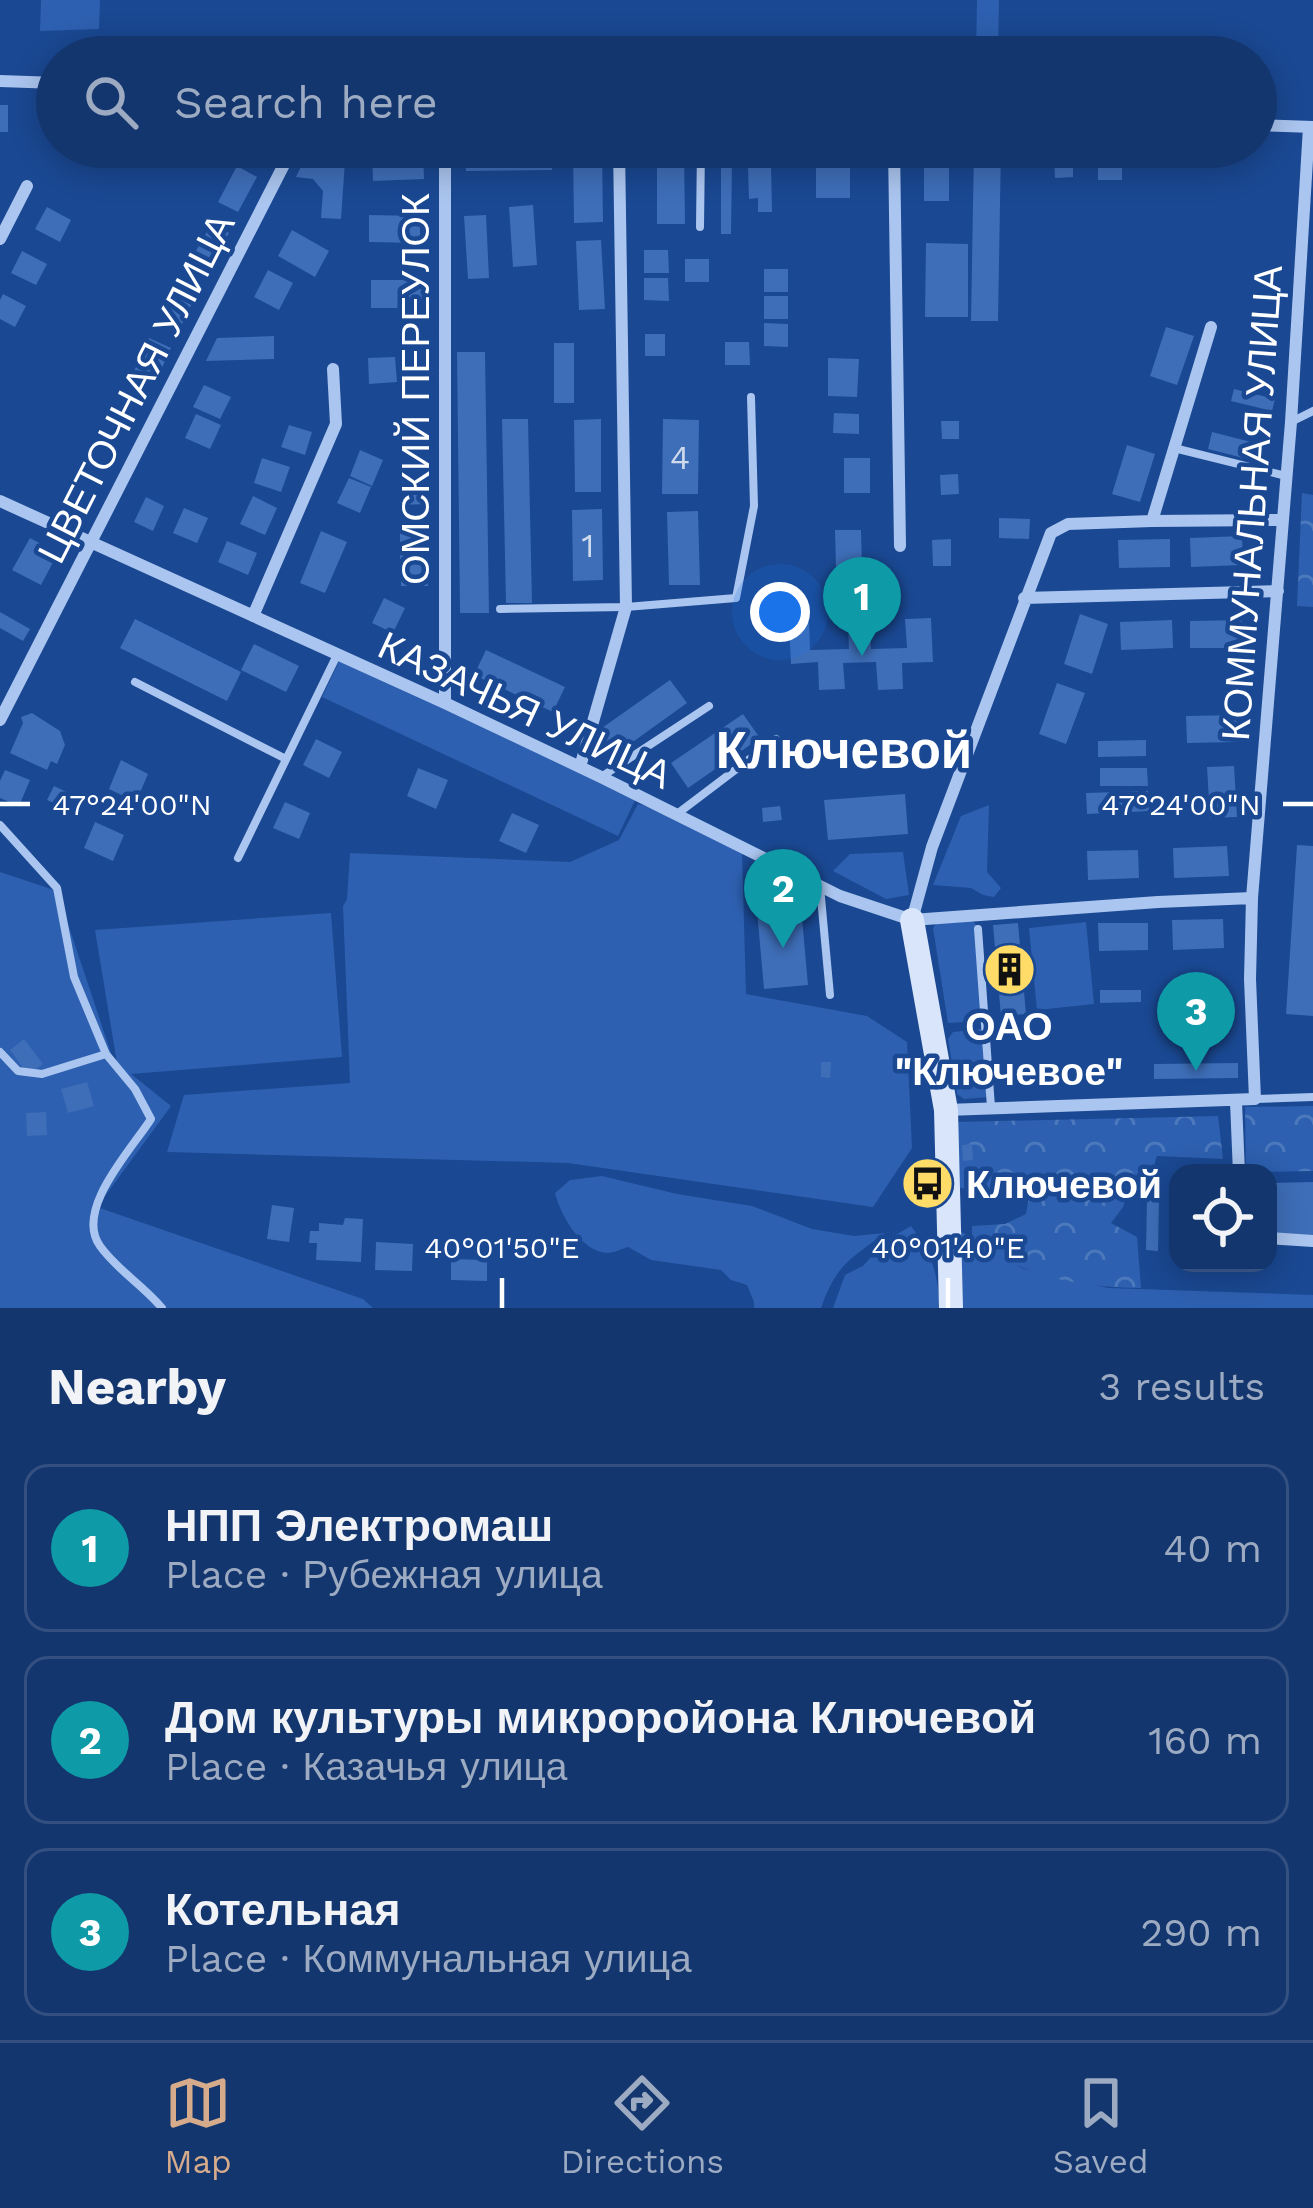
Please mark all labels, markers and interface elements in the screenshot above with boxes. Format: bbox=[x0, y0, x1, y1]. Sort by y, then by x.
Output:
search box bbox=[36, 36, 1277, 168]
icon: search bbox=[78, 69, 144, 135]
text: Search here bbox=[174, 76, 438, 129]
street label: ОМСКИЙ ПЕРЕУЛОК bbox=[393, 193, 438, 585]
street label: ЦВЕТОЧНАЯ УЛИЦА bbox=[28, 206, 244, 570]
street label: КОММУНАЛЬНАЯ УЛИЦА bbox=[1213, 264, 1291, 742]
house number: 4 bbox=[670, 438, 690, 477]
house number: 1 bbox=[582, 526, 594, 565]
pin: 1 bbox=[823, 557, 901, 656]
your location bbox=[750, 582, 810, 642]
street label: КАЗАЧЬЯ УЛИЦА bbox=[371, 622, 679, 798]
district label: Ключевой bbox=[716, 721, 972, 780]
text: 47°24'00"N bbox=[52, 787, 212, 822]
text: 47°24'00"N bbox=[1101, 787, 1261, 822]
pin: 2 bbox=[744, 849, 822, 948]
building icon: ОАО "Ключевое" bbox=[981, 941, 1037, 997]
pin: 3 bbox=[1157, 972, 1235, 1071]
place label: ОАО "Ключевое" bbox=[895, 1004, 1123, 1094]
bus stop icon: Ключевой bbox=[899, 1156, 955, 1212]
place label: Ключевой bbox=[966, 1162, 1162, 1207]
map controls bbox=[1169, 1164, 1277, 1272]
button: locate bbox=[1169, 1164, 1277, 1272]
text: 40°01'50"E bbox=[424, 1230, 580, 1265]
text: 40°01'40"E bbox=[871, 1230, 1025, 1265]
text: Nearby bbox=[48, 1357, 226, 1416]
text: 3 results bbox=[1099, 1364, 1265, 1409]
text: НПП Электромаш bbox=[165, 1499, 553, 1552]
text: 1 bbox=[82, 1526, 98, 1571]
text: 40 m bbox=[1163, 1526, 1262, 1571]
text: Place · Рубежная улица bbox=[165, 1552, 603, 1597]
text: Дом культуры микроройона Ключевой bbox=[165, 1691, 1036, 1744]
text: 2 bbox=[78, 1718, 102, 1763]
text: 160 m bbox=[1148, 1718, 1262, 1763]
text: Place · Казачья улица bbox=[165, 1744, 568, 1789]
text: Котельная bbox=[165, 1883, 401, 1936]
text: 3 bbox=[78, 1910, 102, 1955]
text: 290 m bbox=[1140, 1910, 1262, 1955]
text: Place · Коммунальная улица bbox=[165, 1936, 692, 1981]
tab: Map bbox=[164, 2070, 232, 2181]
tab: Directions bbox=[561, 2070, 724, 2181]
tab: Saved bbox=[1053, 2070, 1149, 2181]

